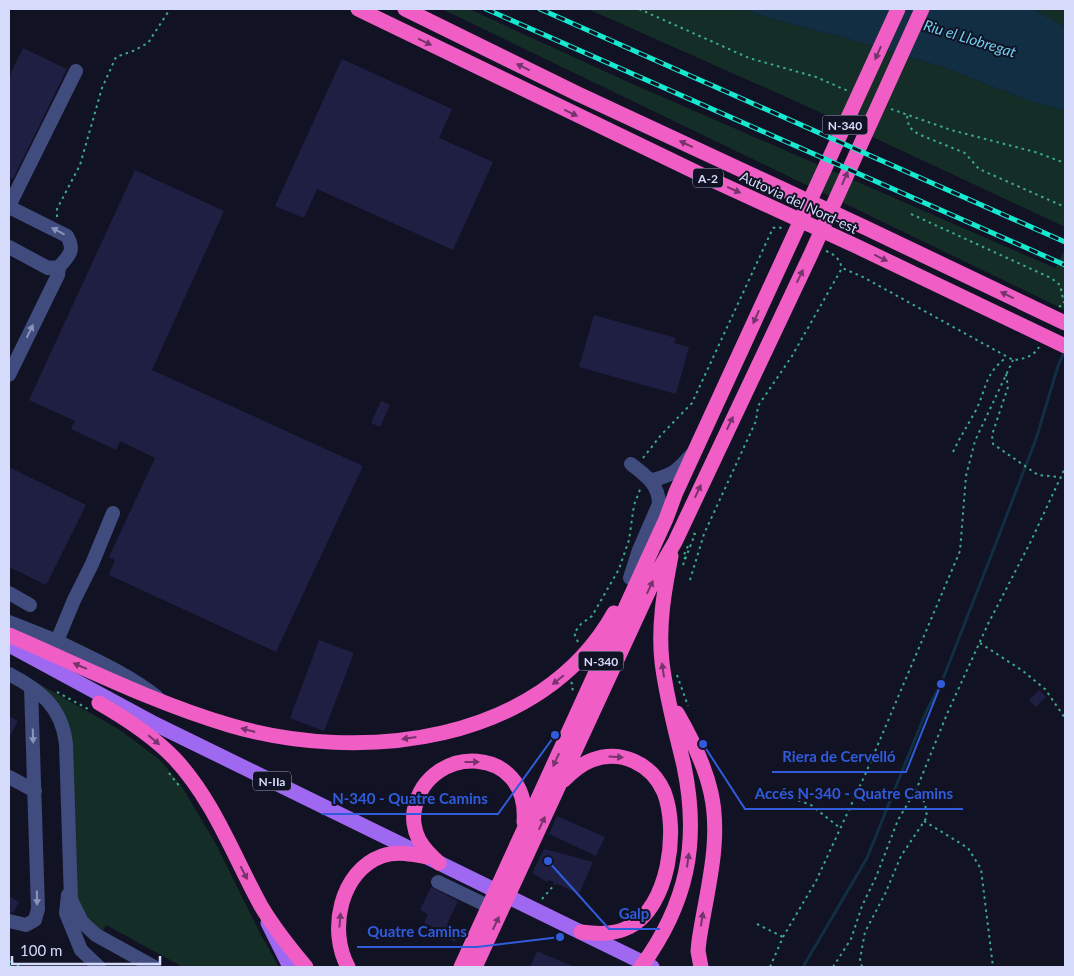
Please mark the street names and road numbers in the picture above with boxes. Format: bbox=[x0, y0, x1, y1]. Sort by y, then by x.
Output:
road number: N-340 bbox=[822, 116, 868, 134]
street label: Autovia del Nord-est bbox=[737, 167, 861, 237]
road number: A-2 bbox=[693, 168, 723, 188]
road number: N-340 bbox=[578, 651, 624, 670]
road number: N-IIa bbox=[253, 771, 291, 790]

